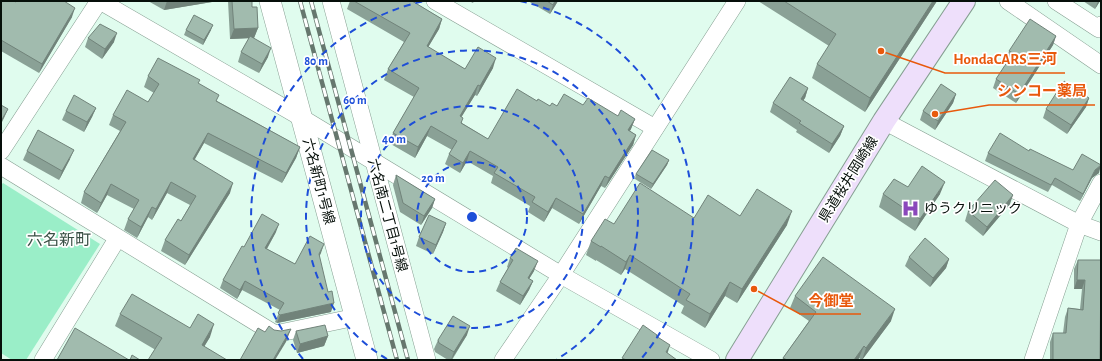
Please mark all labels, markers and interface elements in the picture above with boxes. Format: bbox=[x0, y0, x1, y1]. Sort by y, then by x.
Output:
callout: HondaCARS三河 bbox=[945, 46, 1065, 73]
text: HondaCARS三河 bbox=[953, 51, 1057, 67]
text: 80 m bbox=[304, 55, 328, 67]
callout: シンコー薬局 bbox=[989, 78, 1095, 105]
text: シンコー薬局 bbox=[997, 83, 1087, 99]
text: 60 m bbox=[343, 94, 367, 106]
text: 40 m bbox=[382, 133, 406, 145]
street label: 県道桜井岡崎線 bbox=[815, 133, 881, 225]
street label: 六名新町1号線 bbox=[300, 136, 337, 226]
street label: 六名南二丁目1号線 bbox=[365, 157, 410, 273]
text: 20 m bbox=[421, 172, 445, 184]
hospital icon: ゆうクリニック bbox=[901, 198, 921, 218]
place label: ゆうクリニック bbox=[924, 201, 1022, 216]
centre of rings bbox=[465, 210, 479, 224]
district label: 六名新町 bbox=[27, 231, 91, 248]
callout: 今御堂 bbox=[800, 287, 861, 314]
text: 今御堂 bbox=[808, 293, 854, 309]

